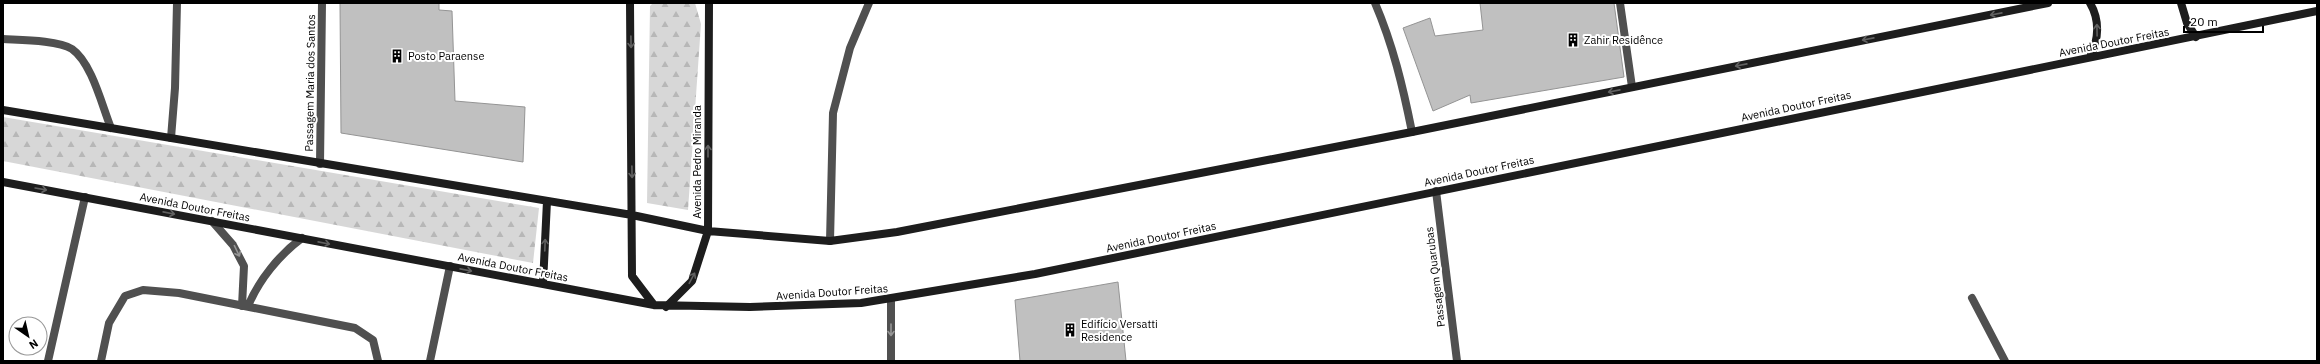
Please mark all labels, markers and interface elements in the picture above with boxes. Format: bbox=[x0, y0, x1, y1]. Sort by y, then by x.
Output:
scale bar bbox=[2184, 8, 2263, 34]
one-way arrow bbox=[1990, 10, 2003, 18]
street label: Passagem Maria dos Santos bbox=[302, 14, 318, 152]
text: 20 m bbox=[2190, 14, 2218, 29]
street label: Avenida Doutor Freitas bbox=[2058, 24, 2170, 60]
one-way arrow bbox=[2093, 24, 2101, 37]
building icon: Zahir Residênce bbox=[1565, 32, 1581, 48]
place label: Zahir Residênce bbox=[1584, 33, 1663, 47]
one-way arrow bbox=[627, 35, 635, 48]
one-way arrow bbox=[1862, 36, 1875, 44]
building icon: Posto Paraense bbox=[389, 48, 405, 64]
place label: Posto Paraense bbox=[408, 49, 484, 63]
one-way arrow bbox=[1735, 62, 1748, 70]
one-way arrow bbox=[1608, 87, 1621, 95]
street label: Avenida Doutor Freitas bbox=[1740, 87, 1852, 125]
street label: Avenida Pedro Miranda bbox=[690, 105, 704, 219]
one-way arrow bbox=[704, 145, 712, 158]
street label: Avenida Doutor Freitas bbox=[1423, 152, 1535, 190]
one-way arrow bbox=[628, 165, 636, 178]
one-way arrow bbox=[34, 186, 47, 194]
street label: Avenida Doutor Freitas bbox=[139, 189, 251, 225]
one-way arrow bbox=[162, 209, 175, 217]
street label: Avenida Doutor Freitas bbox=[1105, 218, 1217, 256]
street label: Passagem Quarubas bbox=[1422, 226, 1448, 328]
one-way arrow bbox=[318, 239, 331, 247]
one-way arrow bbox=[541, 239, 549, 252]
one-way arrow bbox=[234, 245, 241, 257]
street label: Avenida Doutor Freitas bbox=[457, 249, 569, 285]
one-way arrow bbox=[459, 266, 472, 274]
one-way arrow bbox=[688, 272, 696, 284]
street label: Avenida Doutor Freitas bbox=[776, 281, 888, 303]
north arrow bbox=[8, 316, 48, 356]
place label: Edifício Versatti Residence bbox=[1081, 317, 1158, 344]
building icon: Edifício Versatti Residence bbox=[1062, 322, 1078, 338]
one-way arrow bbox=[887, 323, 895, 336]
text: N bbox=[26, 336, 41, 352]

